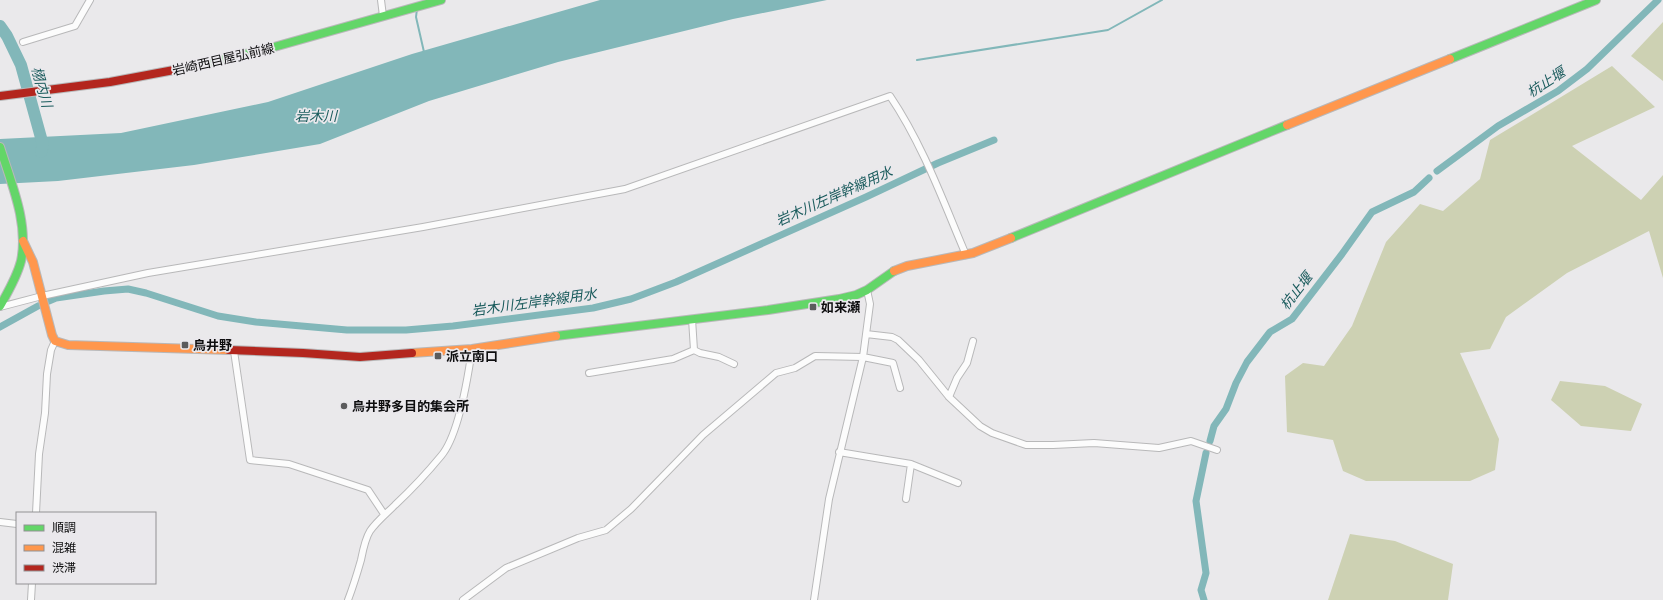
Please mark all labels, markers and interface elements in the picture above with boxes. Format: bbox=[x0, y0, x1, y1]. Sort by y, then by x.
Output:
street label: 岩崎西目屋弘前線 bbox=[171, 40, 276, 79]
water label: 杭止堰 bbox=[1523, 61, 1571, 101]
water label: 栩内川 bbox=[28, 64, 57, 112]
water label: 岩木川 bbox=[295, 107, 339, 125]
water label: 岩木川左岸幹線用水 bbox=[773, 161, 897, 230]
water label: 杭止堰 bbox=[1276, 267, 1318, 313]
water label: 岩木川左岸幹線用水 bbox=[470, 284, 600, 320]
place label: 如来瀬 bbox=[821, 299, 861, 316]
marker: 如来瀬 bbox=[808, 302, 818, 312]
place label: 鳥井野 bbox=[193, 337, 232, 354]
marker: 鳥井野 bbox=[180, 340, 190, 350]
place label: 派立南口 bbox=[446, 348, 498, 365]
marker: 派立南口 bbox=[433, 351, 443, 361]
place label: 鳥井野多目的集会所 bbox=[352, 398, 469, 415]
marker: 鳥井野多目的集会所 bbox=[339, 401, 349, 411]
legend bbox=[16, 512, 156, 584]
text: 順調 bbox=[52, 520, 76, 536]
text: 混雑 bbox=[52, 540, 76, 556]
text: 渋滞 bbox=[52, 560, 76, 576]

